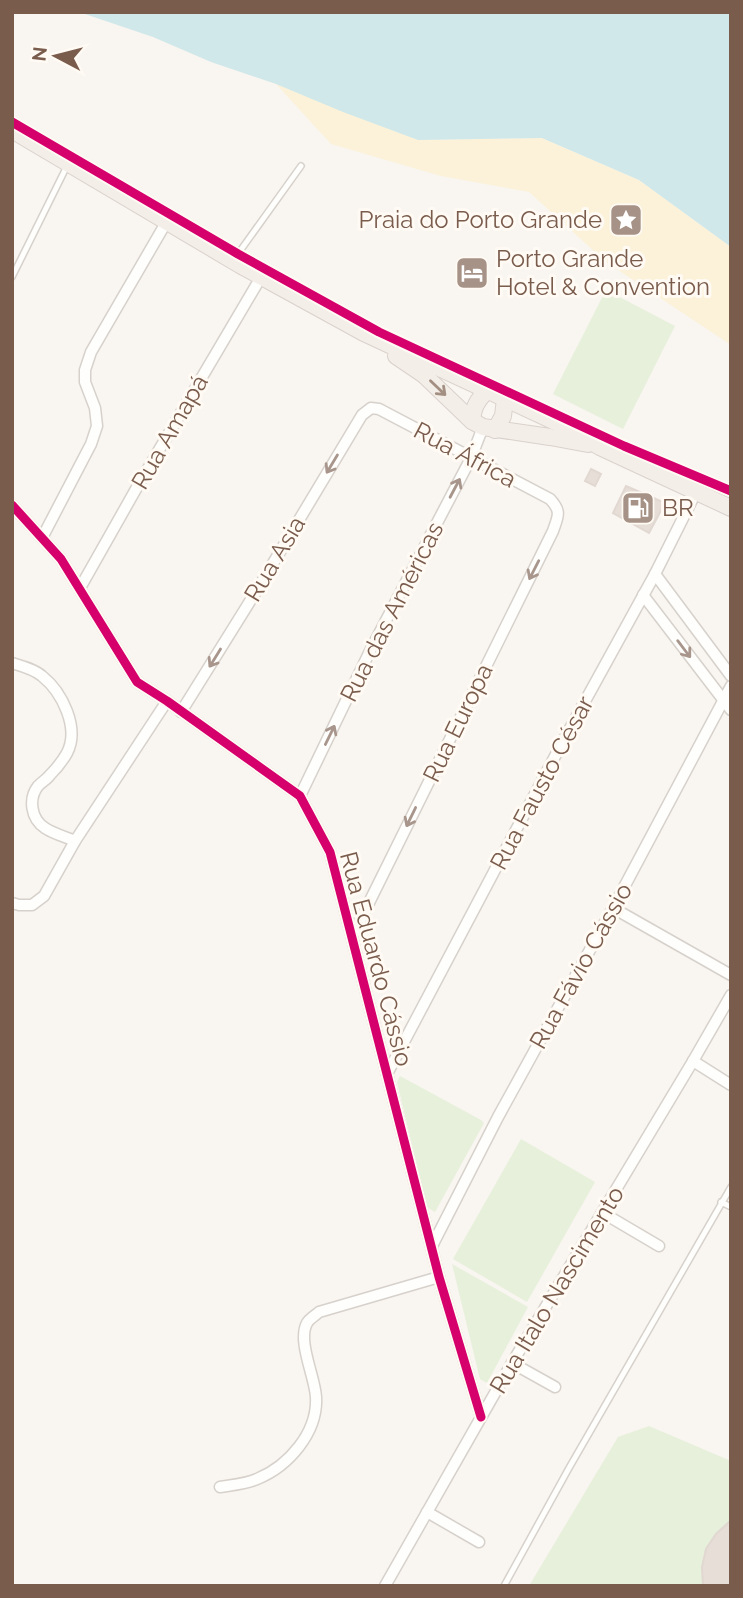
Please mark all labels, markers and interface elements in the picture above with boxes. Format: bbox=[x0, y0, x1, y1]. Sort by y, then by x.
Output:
north arrow bbox=[21, 21, 91, 91]
text: N bbox=[27, 45, 51, 62]
place icon: Praia do Porto Grande bbox=[607, 201, 645, 239]
place label: Praia do Porto Grande bbox=[359, 205, 602, 234]
place label: Porto Grande Hotel & Convention bbox=[496, 244, 710, 301]
hotel icon: Porto Grande Hotel & Convention bbox=[453, 254, 491, 292]
street label: Rua Amapá bbox=[125, 369, 214, 494]
one-way arrow bbox=[429, 380, 446, 397]
street label: Rua África bbox=[409, 415, 521, 494]
one-way arrow bbox=[325, 453, 339, 473]
one-way arrow bbox=[449, 478, 462, 499]
fuel station icon: BR bbox=[619, 489, 657, 527]
place label: BR bbox=[662, 493, 694, 522]
street label: Rua Asia bbox=[238, 511, 311, 607]
street label: Rua das Américas bbox=[334, 517, 449, 706]
one-way arrow bbox=[527, 559, 541, 580]
one-way arrow bbox=[677, 639, 692, 658]
one-way arrow bbox=[207, 648, 222, 667]
street label: Rua Europa bbox=[417, 659, 499, 787]
street label: Rua Fausto César bbox=[484, 691, 600, 874]
one-way arrow bbox=[324, 725, 337, 746]
one-way arrow bbox=[404, 806, 418, 827]
street label: Rua Eduardo Cássio bbox=[334, 848, 419, 1069]
street label: Rua Fávio Cássio bbox=[523, 878, 638, 1054]
street label: Rua Italo Nascimento bbox=[483, 1181, 630, 1399]

